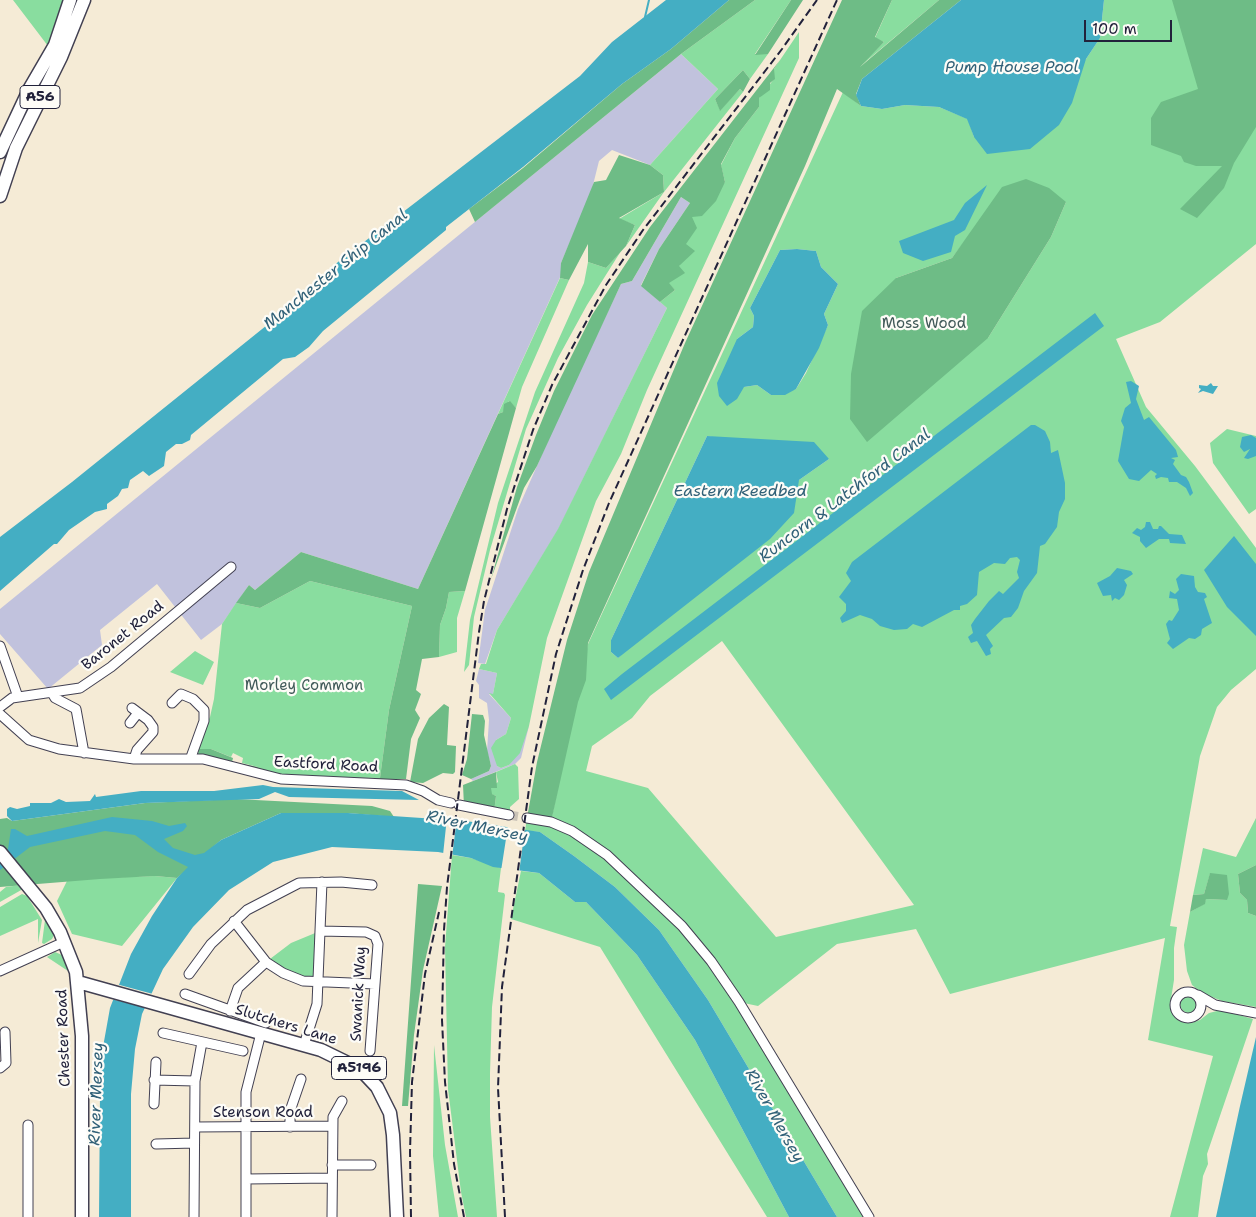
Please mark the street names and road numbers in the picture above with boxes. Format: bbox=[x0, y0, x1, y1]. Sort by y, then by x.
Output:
road number: A56 bbox=[20, 85, 60, 108]
street label: Baronet Road bbox=[78, 598, 168, 674]
street label: Eastford Road bbox=[273, 753, 379, 777]
street label: Swanick Way bbox=[348, 946, 370, 1042]
street label: Chester Road bbox=[53, 989, 75, 1087]
street label: Slutchers Lane bbox=[233, 1001, 339, 1049]
road number: A5196 bbox=[332, 1056, 386, 1080]
street label: Stenson Road bbox=[213, 1104, 313, 1122]

